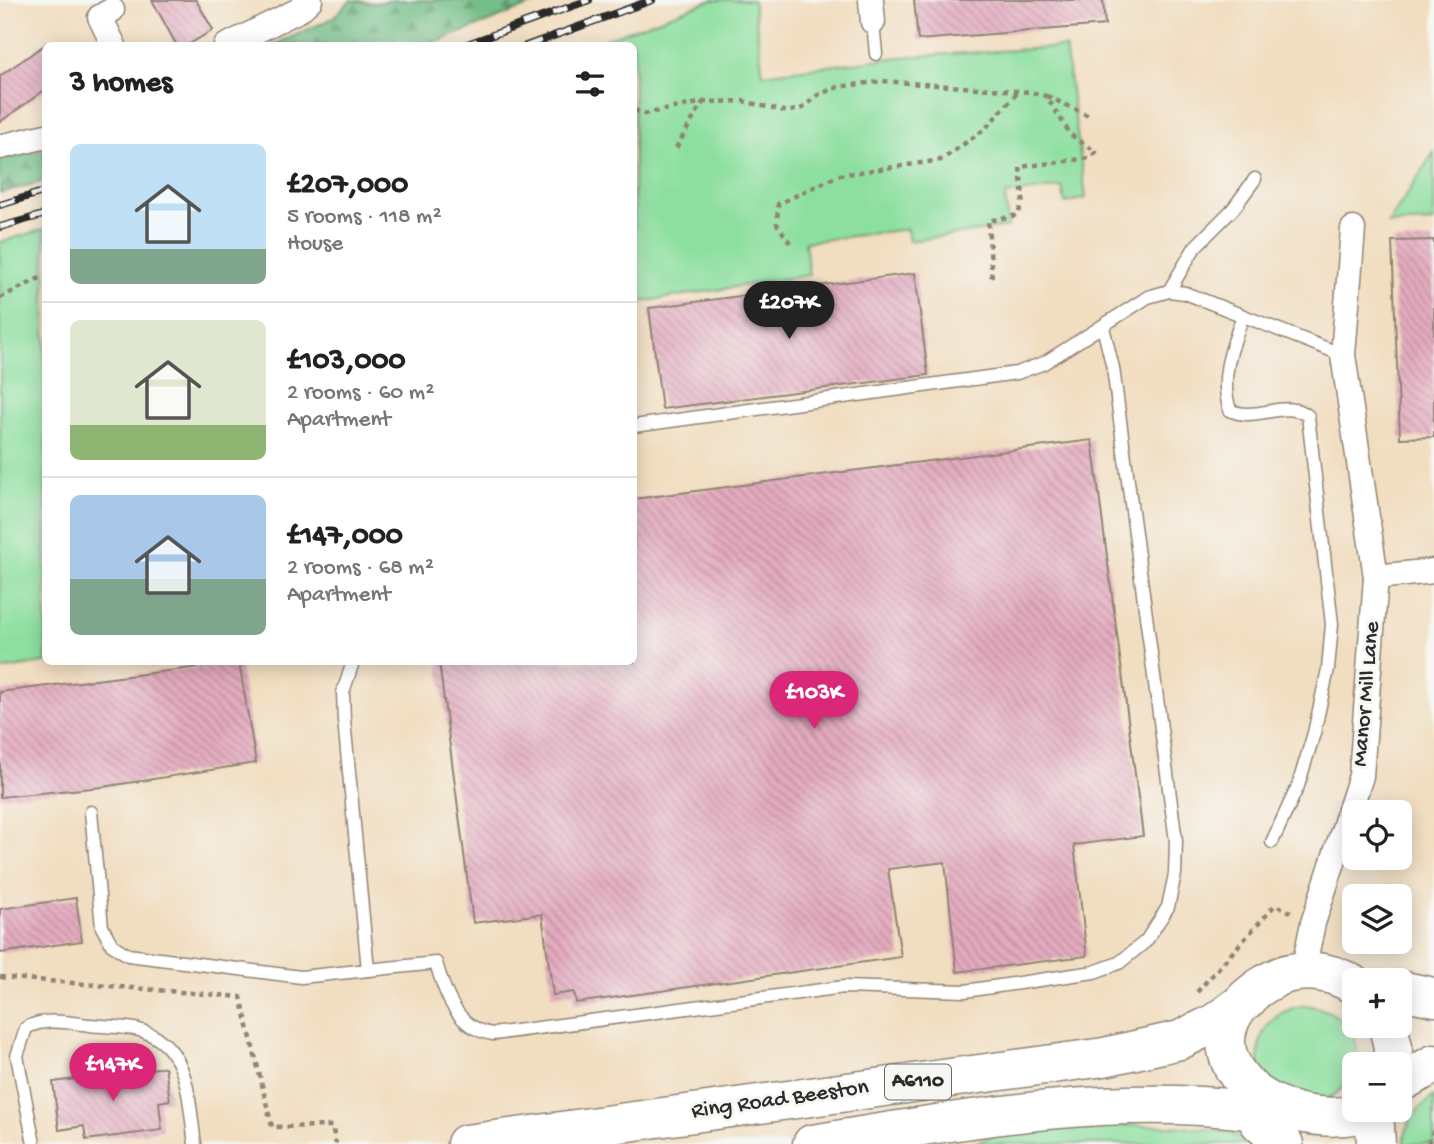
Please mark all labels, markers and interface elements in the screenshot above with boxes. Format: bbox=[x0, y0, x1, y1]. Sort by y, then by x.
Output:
icon: filters bbox=[571, 65, 609, 103]
text: 3 homes bbox=[70, 67, 172, 102]
text: £207,000 bbox=[287, 169, 408, 204]
icon: home bbox=[126, 172, 210, 256]
text: 5 rooms · 118 m² bbox=[287, 204, 442, 231]
text: House bbox=[287, 231, 343, 258]
pin: £207K bbox=[740, 282, 838, 341]
text: £207K bbox=[759, 290, 819, 317]
text: £103,000 bbox=[287, 345, 406, 380]
icon: home bbox=[126, 348, 210, 432]
text: 2 rooms · 60 m² bbox=[287, 380, 434, 407]
text: Apartment bbox=[287, 407, 391, 434]
text: £147,000 bbox=[287, 520, 403, 555]
icon: home bbox=[126, 523, 210, 607]
text: 2 rooms · 68 m² bbox=[287, 555, 434, 582]
text: Apartment bbox=[287, 582, 391, 609]
street label: Manor Mill Lane bbox=[1347, 619, 1387, 768]
pin: £103K bbox=[765, 672, 863, 731]
text: £103K bbox=[785, 680, 843, 707]
map controls bbox=[1342, 800, 1412, 1122]
button: locate bbox=[1342, 800, 1412, 870]
button: layers bbox=[1342, 884, 1412, 954]
button: + bbox=[1342, 968, 1412, 1038]
pin: £147K bbox=[64, 1044, 162, 1103]
text: £147K bbox=[85, 1052, 141, 1079]
button: − bbox=[1342, 1052, 1412, 1122]
road number: A6110 bbox=[885, 1064, 951, 1100]
street label: Ring Road Beeston bbox=[690, 1074, 870, 1126]

